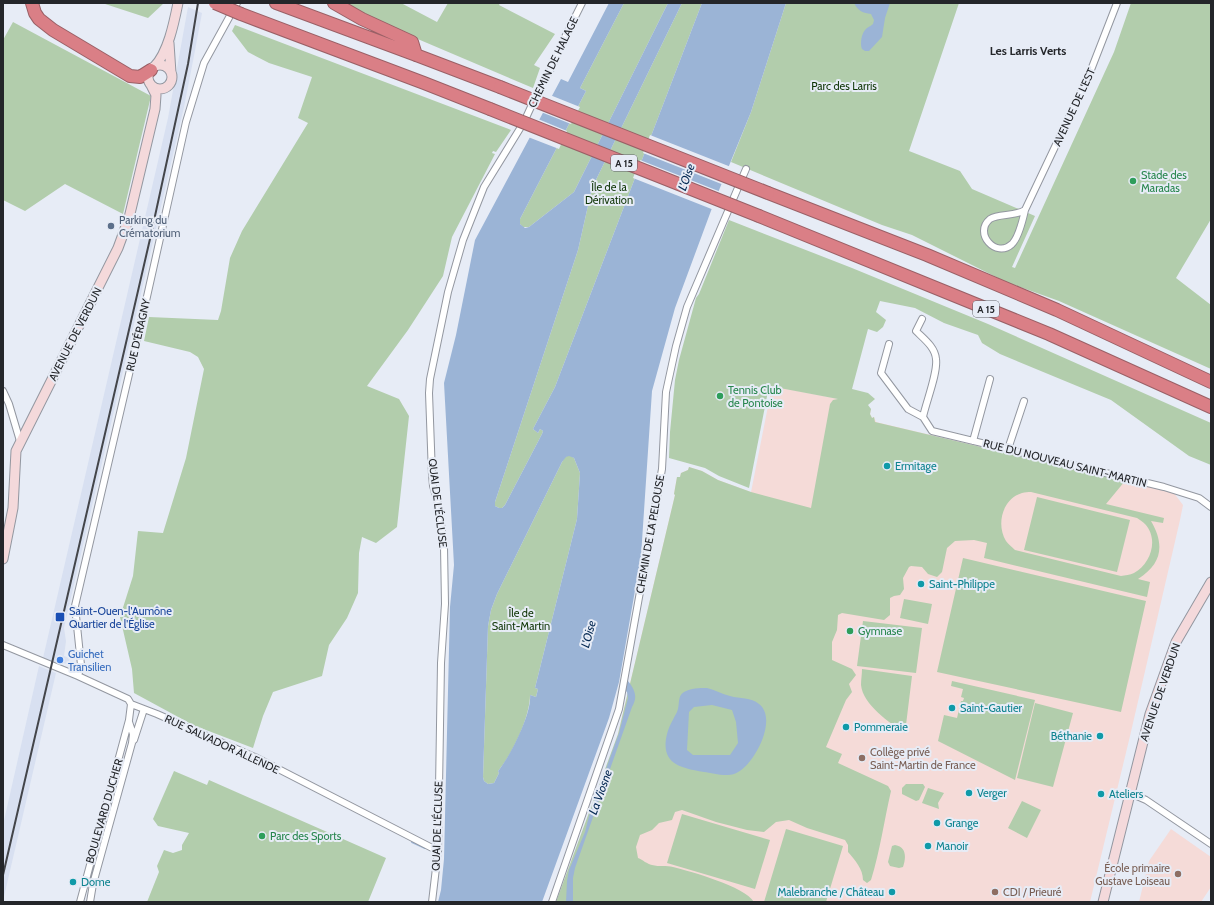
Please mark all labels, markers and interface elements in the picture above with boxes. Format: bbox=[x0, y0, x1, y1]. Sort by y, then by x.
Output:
street label: CHEMIN DE HALAGE bbox=[525, 14, 581, 110]
district label: Les Larris Verts bbox=[990, 43, 1066, 58]
street label: AVENUE DE L'EST bbox=[1050, 66, 1098, 148]
park label: Parc des Larris bbox=[811, 79, 877, 93]
road number: A 15 bbox=[611, 155, 637, 171]
water label: L'Oise bbox=[674, 161, 698, 192]
place label: Stade des Maradas bbox=[1141, 168, 1187, 195]
marker: Stade des Maradas bbox=[1128, 176, 1138, 186]
park label: Île de la Dérivation bbox=[585, 180, 633, 207]
place label: Parking du Crématorium bbox=[119, 213, 181, 240]
marker: Parking du Crématorium bbox=[106, 221, 116, 231]
street label: AVENUE DE VERDUN bbox=[45, 285, 105, 383]
street label: RUE D'ÉRAGNY bbox=[123, 297, 153, 373]
road number: A 15 bbox=[973, 301, 999, 317]
place label: Tennis Club de Pontoise bbox=[728, 383, 783, 410]
marker: Tennis Club de Pontoise bbox=[715, 391, 725, 401]
street label: RUE DU NOUVEAU SAINT-MARTIN bbox=[982, 436, 1148, 490]
street label: QUAI DE L'ÉCLUSE bbox=[426, 458, 450, 548]
place label: Ermitage bbox=[895, 459, 937, 473]
marker: Ermitage bbox=[882, 461, 892, 471]
street label: CHEMIN DE LA PELOUSE bbox=[633, 473, 667, 595]
place label: Saint-Philippe bbox=[929, 577, 995, 591]
marker: Saint-Philippe bbox=[916, 579, 926, 589]
place label: Saint-Ouen-l'Aumône Quartier de l'Église bbox=[69, 604, 172, 631]
park label: Île de Saint-Martin bbox=[492, 606, 550, 633]
marker: Saint-Ouen-l'Aumône Quartier de l'Église bbox=[54, 611, 66, 623]
water label: L'Oise bbox=[577, 618, 599, 649]
place label: Gymnase bbox=[858, 624, 902, 638]
marker: Gymnase bbox=[845, 626, 855, 636]
street label: AVENUE DE VERDUN bbox=[1137, 641, 1183, 743]
place label: Guichet Transilien bbox=[68, 647, 111, 674]
marker: Guichet Transilien bbox=[55, 655, 65, 665]
place label: Saint-Gautier bbox=[960, 701, 1023, 715]
marker: Saint-Gautier bbox=[947, 703, 957, 713]
street label: RUE SALVADOR ALLENDE bbox=[162, 711, 282, 777]
place label: Pommeraie bbox=[854, 720, 908, 734]
marker: Pommeraie bbox=[841, 722, 851, 732]
place label: Béthanie bbox=[1051, 729, 1092, 743]
marker: Béthanie bbox=[1095, 731, 1105, 741]
place label: Collège privé Saint-Martin de France bbox=[870, 745, 976, 772]
marker: Collège privé Saint-Martin de France bbox=[857, 753, 867, 763]
street label: BOULEVARD DUCHER bbox=[82, 757, 126, 865]
water label: La Viosne bbox=[585, 767, 615, 817]
street label: QUAI DE L'ÉCLUSE bbox=[428, 781, 446, 871]
place label: Verger bbox=[977, 786, 1007, 800]
place label: Ateliers bbox=[1109, 787, 1144, 801]
marker: Verger bbox=[964, 788, 974, 798]
marker: Ateliers bbox=[1096, 789, 1106, 799]
place label: Grange bbox=[945, 816, 979, 830]
marker: Grange bbox=[932, 818, 942, 828]
place label: Parc des Sports bbox=[270, 829, 342, 843]
marker: Parc des Sports bbox=[257, 831, 267, 841]
place label: Manoir bbox=[936, 839, 969, 853]
marker: Manoir bbox=[923, 841, 933, 851]
place label: École primaire Gustave Loiseau bbox=[1095, 861, 1170, 888]
marker: École primaire Gustave Loiseau bbox=[1173, 869, 1183, 879]
place label: Dome bbox=[81, 875, 111, 889]
marker: Dome bbox=[68, 877, 78, 887]
place label: Malebranche / Château bbox=[777, 885, 884, 899]
place label: CDI / Prieuré bbox=[1003, 885, 1062, 899]
marker: Malebranche / Château bbox=[887, 887, 897, 897]
marker: CDI / Prieuré bbox=[990, 887, 1000, 897]

